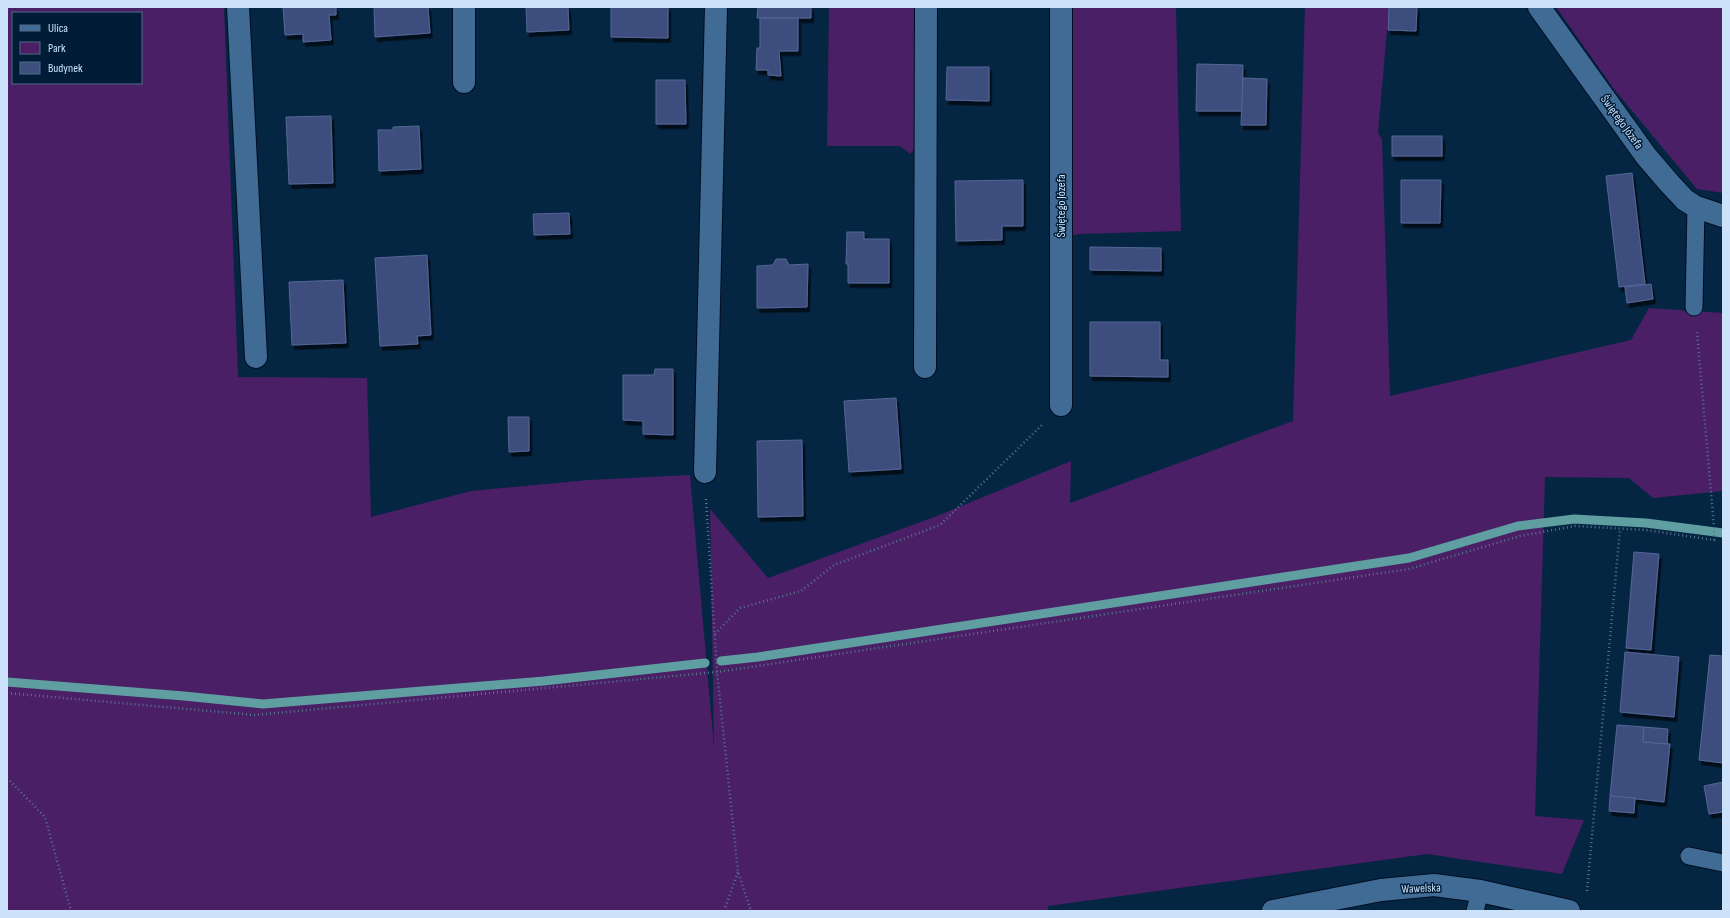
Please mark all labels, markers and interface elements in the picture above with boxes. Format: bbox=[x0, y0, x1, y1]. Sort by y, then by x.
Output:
legend bbox=[12, 12, 142, 84]
text: Ulica bbox=[48, 21, 68, 36]
text: Park bbox=[48, 41, 66, 56]
text: Budynek bbox=[48, 61, 83, 76]
street label: Świętego Józefa bbox=[1597, 92, 1646, 153]
street label: Świętego Józefa bbox=[1054, 174, 1069, 238]
street label: Wawelska bbox=[1401, 880, 1441, 897]

